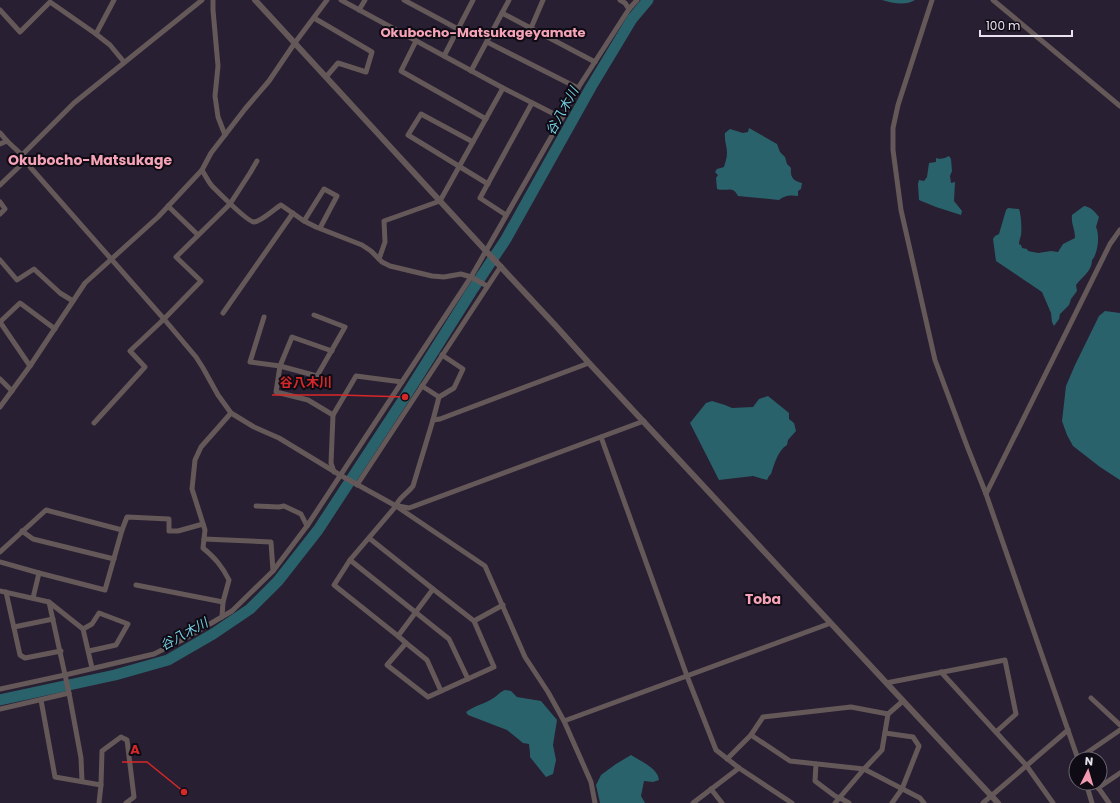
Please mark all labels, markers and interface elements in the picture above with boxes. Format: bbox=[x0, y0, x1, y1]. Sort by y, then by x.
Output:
scale bar bbox=[980, 12, 1072, 38]
text: 100 m bbox=[986, 17, 1020, 34]
district label: Okubocho-Matsukageyamate bbox=[380, 23, 586, 42]
water label: 谷八木川 bbox=[541, 82, 584, 138]
district label: Okubocho-Matsukage bbox=[8, 150, 172, 170]
callout: 谷八木川 bbox=[272, 370, 340, 395]
text: 谷八木川 bbox=[280, 373, 332, 392]
district label: Toba bbox=[745, 589, 781, 609]
water label: 谷八木川 bbox=[157, 612, 213, 655]
callout: A bbox=[122, 737, 147, 762]
text: A bbox=[130, 740, 140, 759]
north arrow bbox=[1068, 751, 1108, 791]
text: N bbox=[1084, 753, 1094, 769]

